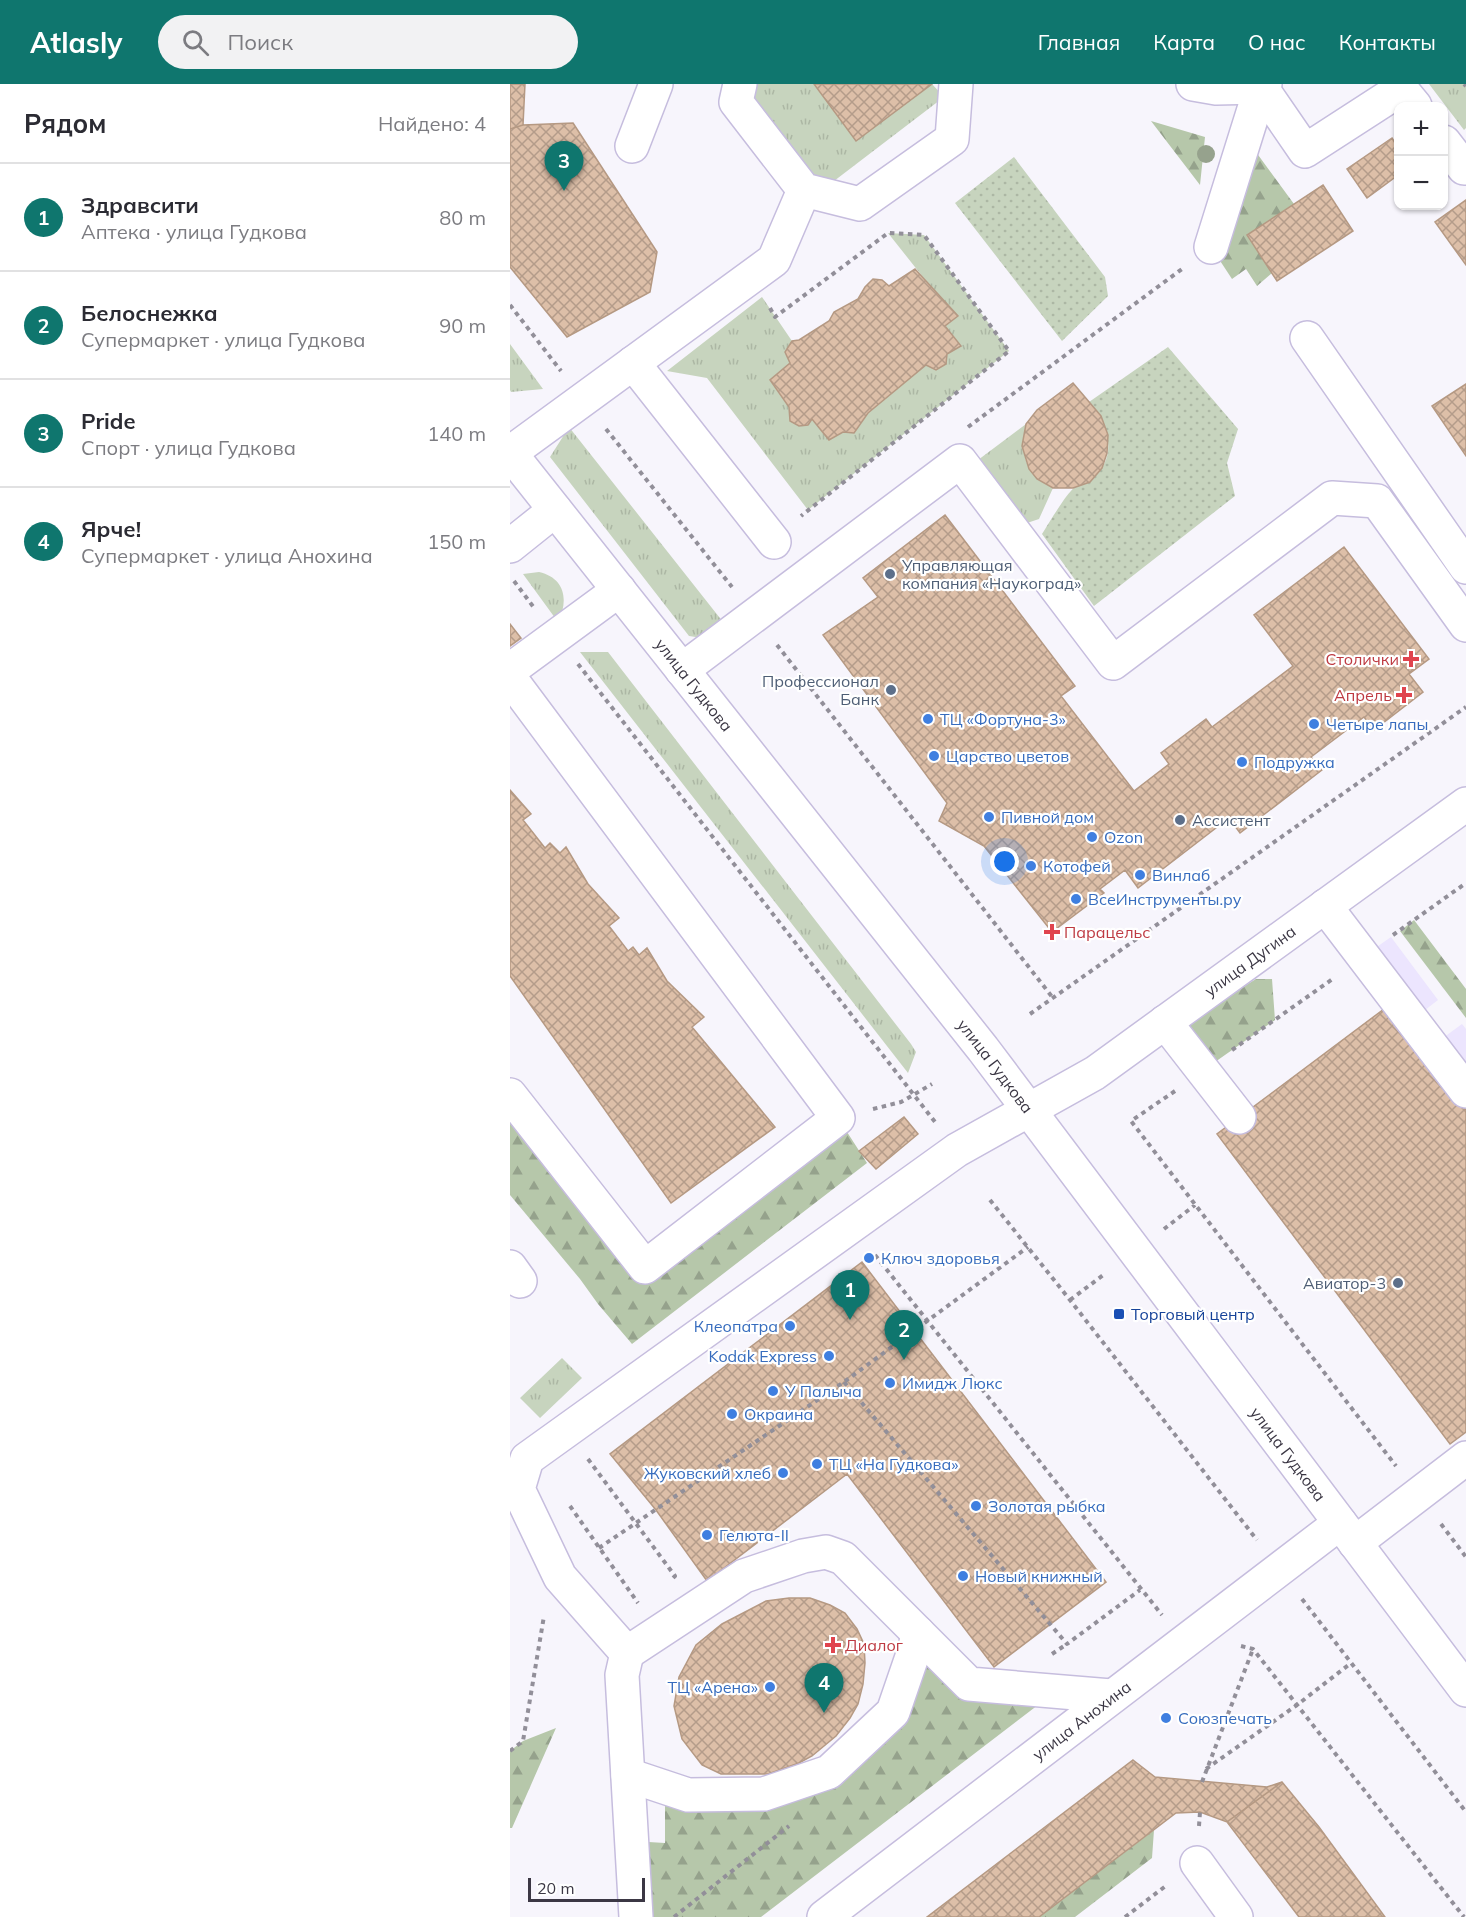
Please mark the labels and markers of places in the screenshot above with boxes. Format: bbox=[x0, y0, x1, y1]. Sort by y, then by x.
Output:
pin: 3 bbox=[544, 141, 584, 191]
place label: Управляющая компания «Наукоград» bbox=[901, 555, 1081, 593]
marker: Управляющая компания «Наукоград» bbox=[883, 567, 897, 581]
place label: Столички bbox=[1326, 649, 1399, 669]
marker: Столички bbox=[1404, 652, 1418, 666]
place label: Профессионал Банк bbox=[762, 671, 879, 709]
marker: Профессионал Банк bbox=[884, 683, 898, 697]
place label: Апрель bbox=[1334, 685, 1392, 705]
marker: Апрель bbox=[1397, 688, 1411, 702]
place label: ТЦ «Фортуна-3» bbox=[940, 709, 1066, 729]
marker: ТЦ «Фортуна-3» bbox=[921, 712, 935, 726]
place label: Четыре лапы bbox=[1326, 714, 1429, 734]
marker: Четыре лапы bbox=[1307, 717, 1321, 731]
place label: Царство цветов bbox=[946, 746, 1069, 766]
marker: Царство цветов bbox=[927, 749, 941, 763]
place label: Подружка bbox=[1254, 752, 1335, 772]
marker: Подружка bbox=[1235, 755, 1249, 769]
place label: Пивной дом bbox=[1001, 807, 1094, 827]
marker: Пивной дом bbox=[982, 810, 996, 824]
place label: Ассистент bbox=[1192, 810, 1271, 830]
marker: Ассистент bbox=[1173, 813, 1187, 827]
place label: Ozon bbox=[1104, 827, 1143, 847]
marker: Ozon bbox=[1085, 830, 1099, 844]
place label: Котофей bbox=[1043, 856, 1111, 876]
marker: Котофей bbox=[1024, 859, 1038, 873]
place label: Винлаб bbox=[1152, 865, 1210, 885]
marker: Винлаб bbox=[1133, 868, 1147, 882]
place label: ВсеИнструменты.ру bbox=[1088, 889, 1242, 909]
marker: ВсеИнструменты.ру bbox=[1069, 892, 1083, 906]
place label: Парацельс bbox=[1064, 922, 1150, 942]
marker: Парацельс bbox=[1045, 925, 1059, 939]
place label: Ключ здоровья bbox=[881, 1248, 1000, 1268]
marker: Ключ здоровья bbox=[862, 1251, 876, 1265]
pin: 1 bbox=[830, 1270, 870, 1320]
place label: Авиатор-3 bbox=[1303, 1273, 1386, 1293]
marker: Авиатор-3 bbox=[1391, 1276, 1405, 1290]
place label: Торговый центр bbox=[1131, 1304, 1255, 1324]
marker: Торговый центр bbox=[1112, 1307, 1126, 1321]
pin: 2 bbox=[884, 1310, 924, 1360]
place label: Клеопатра bbox=[694, 1316, 778, 1336]
marker: Клеопатра bbox=[783, 1319, 797, 1333]
place label: Kodak Express bbox=[708, 1346, 817, 1366]
marker: Kodak Express bbox=[822, 1349, 836, 1363]
place label: Имидж Люкс bbox=[902, 1373, 1003, 1393]
marker: Имидж Люкс bbox=[883, 1376, 897, 1390]
place label: У Палыча bbox=[784, 1381, 862, 1401]
marker: У Палыча bbox=[766, 1384, 780, 1398]
place label: Окраина bbox=[744, 1404, 813, 1424]
marker: Окраина bbox=[725, 1407, 739, 1421]
place label: ТЦ «На Гудкова» bbox=[829, 1454, 958, 1474]
marker: ТЦ «На Гудкова» bbox=[810, 1457, 824, 1471]
place label: Жуковский хлеб bbox=[644, 1463, 771, 1483]
marker: Жуковский хлеб bbox=[776, 1466, 790, 1480]
place label: Золотая рыбка bbox=[988, 1496, 1106, 1516]
marker: Золотая рыбка bbox=[969, 1499, 983, 1513]
place label: Гелюта-II bbox=[719, 1525, 789, 1545]
marker: Гелюта-II bbox=[700, 1528, 714, 1542]
place label: Новый книжный bbox=[975, 1566, 1103, 1586]
marker: Новый книжный bbox=[956, 1569, 970, 1583]
place label: Диалог bbox=[845, 1635, 903, 1655]
marker: Диалог bbox=[826, 1638, 840, 1652]
pin: 4 bbox=[804, 1664, 844, 1713]
place label: ТЦ «Арена» bbox=[667, 1677, 758, 1697]
marker: ТЦ «Арена» bbox=[763, 1680, 777, 1694]
place label: Союзпечать bbox=[1178, 1708, 1272, 1728]
marker: Союзпечать bbox=[1159, 1711, 1173, 1725]

